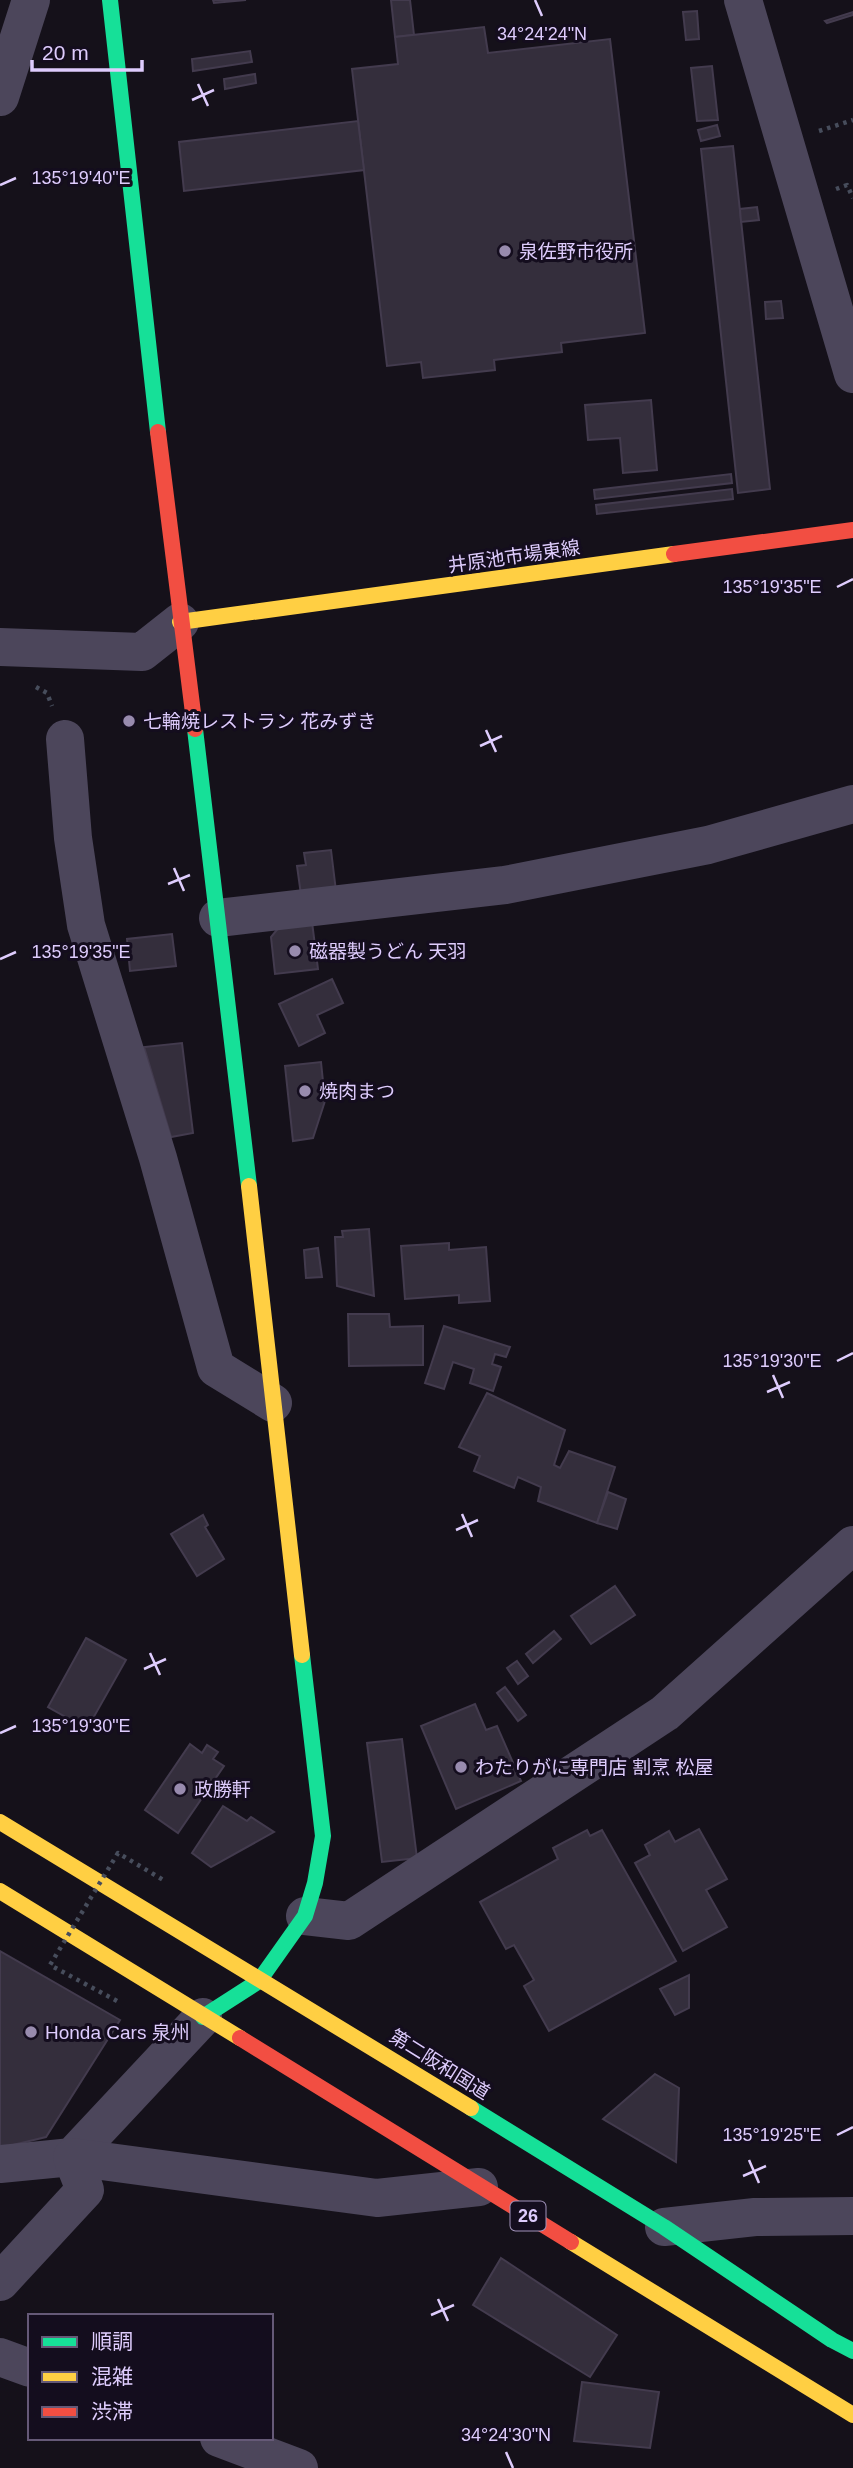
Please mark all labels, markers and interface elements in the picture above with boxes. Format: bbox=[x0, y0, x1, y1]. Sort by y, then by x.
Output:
text: 34°24'24"N bbox=[497, 24, 587, 44]
scale bar bbox=[32, 28, 142, 72]
text: 20 m bbox=[42, 41, 89, 64]
text: 135°19'40"E bbox=[31, 168, 131, 188]
place label: 泉佐野市役所 bbox=[519, 241, 633, 262]
marker: 泉佐野市役所 bbox=[497, 243, 513, 259]
street label: 井原池市場東線 bbox=[447, 537, 581, 576]
text: 135°19'35"E bbox=[722, 577, 822, 597]
place label: 七輪焼レストラン 花みずき bbox=[143, 711, 376, 732]
marker: 七輪焼レストラン 花みずき bbox=[121, 713, 137, 729]
place label: 磁器製うどん 天羽 bbox=[309, 941, 466, 962]
text: 135°19'35"E bbox=[31, 942, 131, 962]
marker: 磁器製うどん 天羽 bbox=[287, 943, 303, 959]
place label: 焼肉まつ bbox=[319, 1081, 395, 1102]
marker: 焼肉まつ bbox=[297, 1083, 313, 1099]
text: 135°19'30"E bbox=[722, 1351, 822, 1371]
text: 135°19'30"E bbox=[31, 1716, 131, 1736]
place label: わたりがに専門店 割烹 松屋 bbox=[475, 1757, 714, 1778]
marker: わたりがに専門店 割烹 松屋 bbox=[453, 1759, 469, 1775]
place label: 政勝軒 bbox=[194, 1779, 251, 1800]
marker: 政勝軒 bbox=[172, 1781, 188, 1797]
place label: Honda Cars 泉州 bbox=[45, 2022, 190, 2043]
marker: Honda Cars 泉州 bbox=[23, 2024, 39, 2040]
street label: 第二阪和国道 bbox=[386, 2025, 494, 2104]
text: 135°19'25"E bbox=[722, 2125, 822, 2145]
road number: 26 bbox=[510, 2202, 546, 2230]
legend bbox=[28, 2314, 273, 2440]
text: 順調 bbox=[91, 2330, 133, 2353]
text: 混雑 bbox=[91, 2365, 133, 2388]
text: 渋滞 bbox=[91, 2400, 133, 2423]
text: 34°24'30"N bbox=[461, 2425, 551, 2445]

